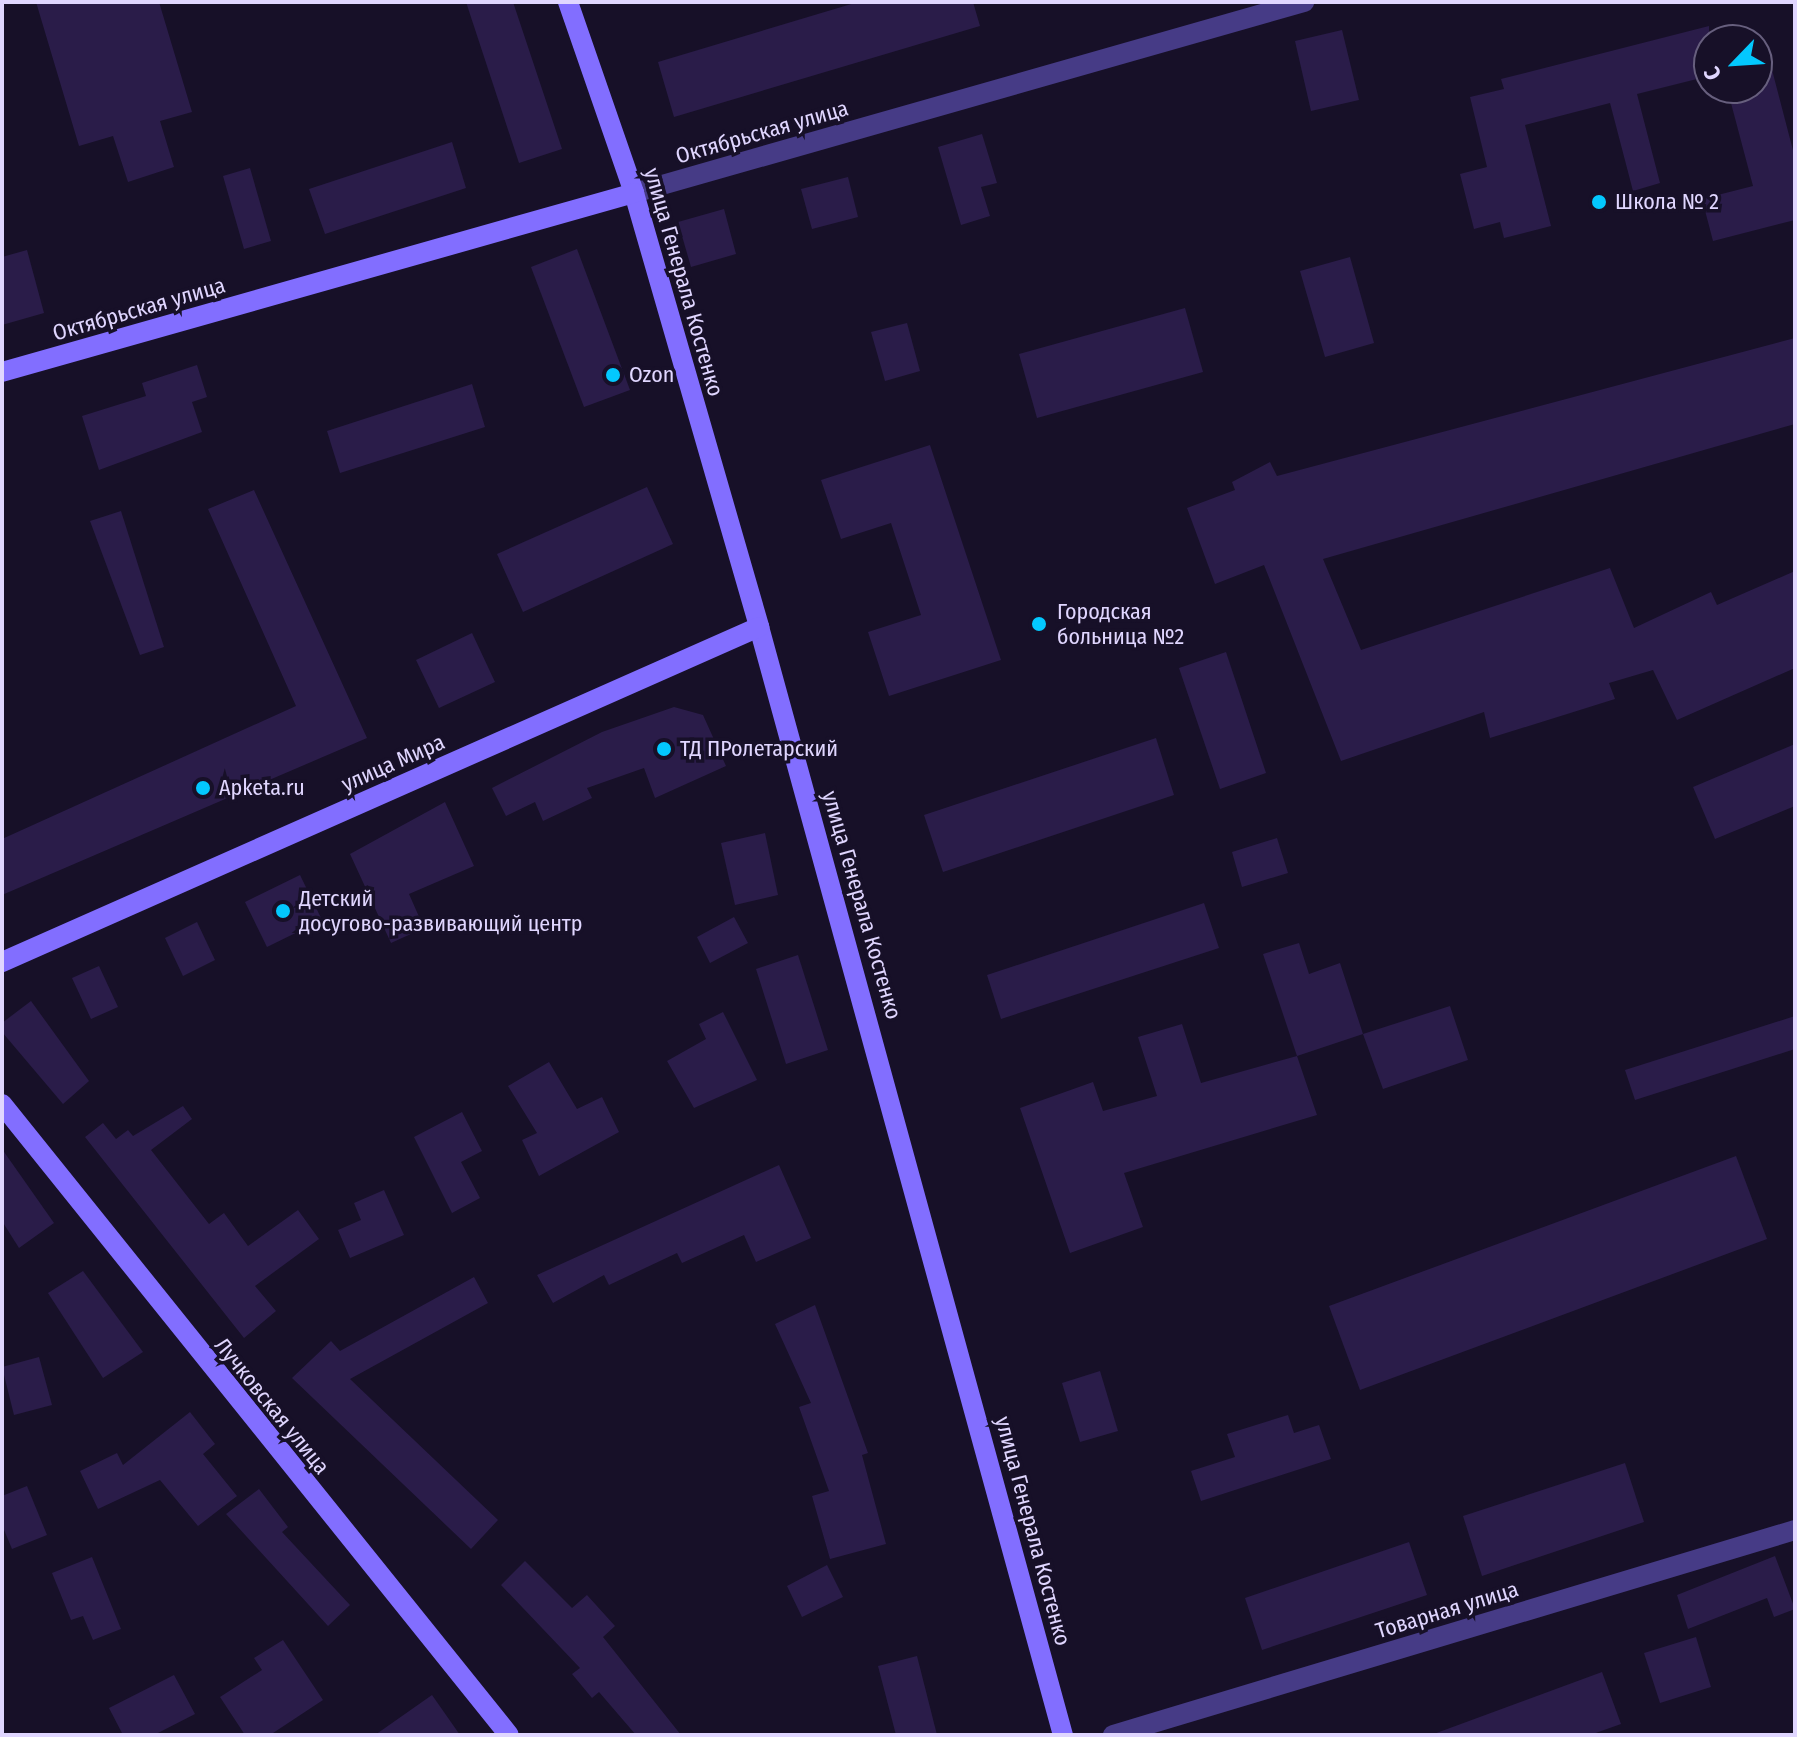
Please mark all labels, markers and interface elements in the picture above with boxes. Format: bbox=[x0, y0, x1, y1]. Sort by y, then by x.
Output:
north arrow bbox=[1693, 24, 1773, 104]
text: С bbox=[1698, 63, 1727, 84]
street label: Октябрьская улица bbox=[673, 95, 851, 169]
street label: улица Генерала Костенко bbox=[639, 165, 729, 399]
place label: Школа № 2 bbox=[1615, 189, 1719, 215]
marker: Школа № 2 bbox=[1590, 193, 1608, 211]
street label: Октябрьская улица bbox=[50, 272, 228, 346]
place label: Ozon bbox=[629, 362, 674, 388]
marker: Ozon bbox=[604, 366, 622, 384]
place label: Городская больница №2 bbox=[1057, 598, 1184, 650]
marker: Городская больница №2 bbox=[1028, 613, 1050, 635]
street label: улица Мира bbox=[337, 729, 449, 797]
place label: ТД ПРолетарский bbox=[680, 736, 838, 762]
marker: ТД ПРолетарский bbox=[655, 740, 673, 758]
place label: Apketa.ru bbox=[219, 775, 305, 801]
marker: Apketa.ru bbox=[194, 779, 212, 797]
street label: улица Генерала Костенко bbox=[817, 788, 907, 1022]
place label: Детский досугово-развивающий центр bbox=[299, 885, 582, 936]
marker: Детский досугово-развивающий центр bbox=[274, 902, 292, 920]
street label: Лучковская улица bbox=[209, 1333, 335, 1479]
street label: улица Генерала Костенко bbox=[990, 1413, 1076, 1649]
street label: Товарная улица bbox=[1373, 1576, 1521, 1644]

